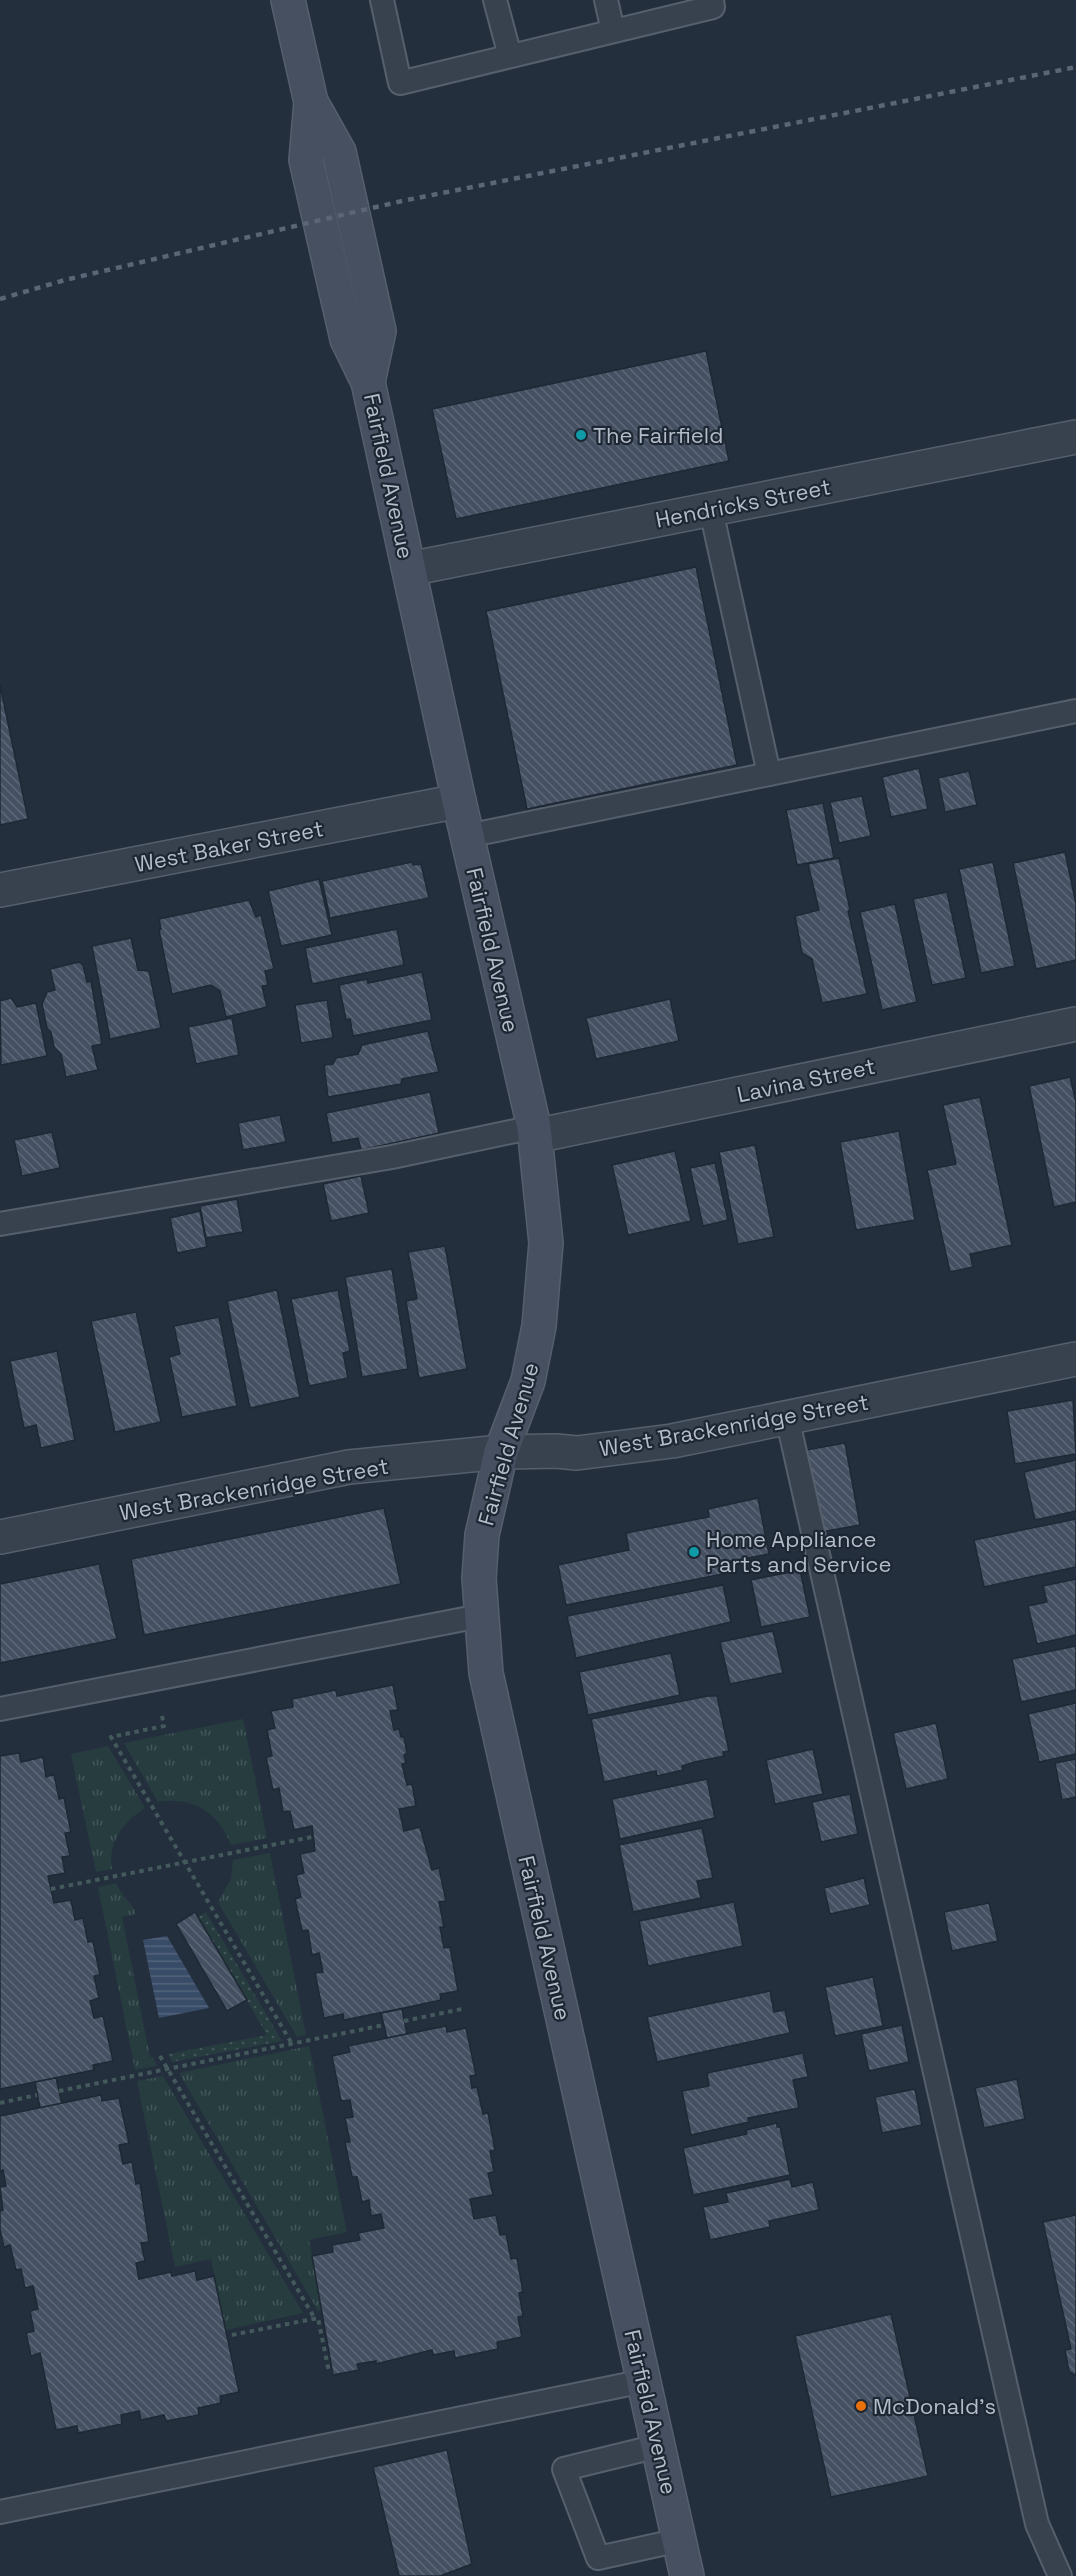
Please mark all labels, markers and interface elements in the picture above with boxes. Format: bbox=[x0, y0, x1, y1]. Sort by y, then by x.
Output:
street label: Fairfield Avenue bbox=[358, 391, 420, 561]
place label: The Fairfield bbox=[593, 421, 723, 449]
marker: The Fairfield bbox=[574, 428, 588, 442]
street label: Hendricks Street bbox=[653, 472, 833, 534]
street label: West Baker Street bbox=[132, 814, 326, 878]
street label: Fairfield Avenue bbox=[460, 865, 526, 1035]
street label: Lavina Street bbox=[734, 1052, 878, 1108]
street label: Fairfield Avenue bbox=[471, 1359, 545, 1529]
street label: West Brackenridge Street bbox=[597, 1388, 871, 1462]
street label: West Brackenridge Street bbox=[117, 1452, 391, 1526]
place label: Home Appliance Parts and Service bbox=[706, 1525, 891, 1578]
marker: Home Appliance Parts and Service bbox=[687, 1545, 701, 1559]
street label: Fairfield Avenue bbox=[512, 1853, 578, 2023]
street label: Fairfield Avenue bbox=[618, 2327, 684, 2497]
place label: McDonald's bbox=[873, 2392, 996, 2420]
marker: McDonald's bbox=[854, 2399, 868, 2413]

